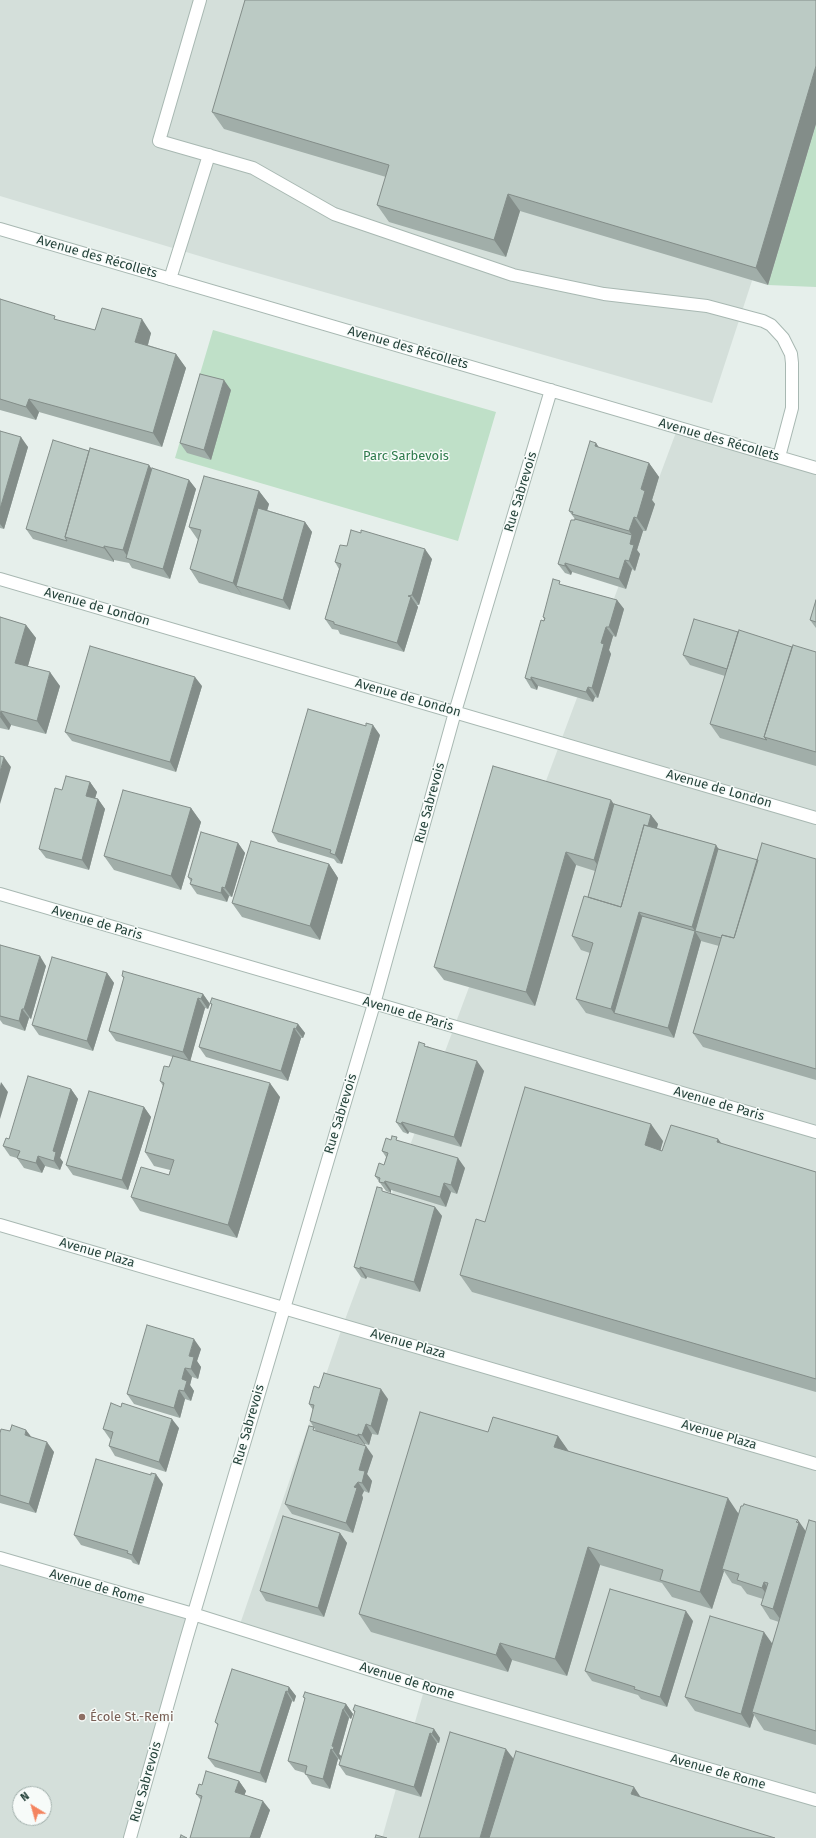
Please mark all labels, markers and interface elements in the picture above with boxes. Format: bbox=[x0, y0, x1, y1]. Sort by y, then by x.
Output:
street label: Avenue des Récollets bbox=[35, 232, 159, 282]
street label: Avenue des Récollets bbox=[346, 323, 470, 373]
street label: Avenue des Récollets bbox=[657, 415, 781, 465]
park label: Parc Sarbevois bbox=[363, 448, 449, 464]
street label: Rue Sabrevois bbox=[501, 450, 541, 534]
street label: Avenue de London bbox=[42, 584, 152, 630]
street label: Avenue de London bbox=[353, 675, 463, 721]
street label: Rue Sabrevois bbox=[412, 761, 448, 845]
street label: Avenue de London bbox=[664, 766, 774, 812]
street label: Avenue de Paris bbox=[50, 903, 144, 943]
street label: Avenue de Paris bbox=[361, 994, 455, 1034]
street label: Rue Sabrevois bbox=[321, 1072, 361, 1156]
street label: Avenue de Paris bbox=[672, 1084, 766, 1124]
street label: Avenue Plaza bbox=[58, 1235, 136, 1271]
street label: Avenue Plaza bbox=[369, 1326, 447, 1362]
street label: Rue Sabrevois bbox=[230, 1383, 268, 1467]
street label: Avenue Plaza bbox=[680, 1417, 758, 1453]
street label: Avenue de Rome bbox=[48, 1566, 146, 1608]
street label: Avenue de Rome bbox=[358, 1659, 456, 1703]
place label: École St.-Remi bbox=[90, 1709, 174, 1725]
marker: École St.-Remi bbox=[77, 1712, 87, 1722]
street label: Rue Sabrevois bbox=[127, 1740, 165, 1824]
street label: Avenue de Rome bbox=[669, 1751, 767, 1793]
north arrow bbox=[12, 1786, 52, 1826]
text: N bbox=[18, 1789, 32, 1804]

